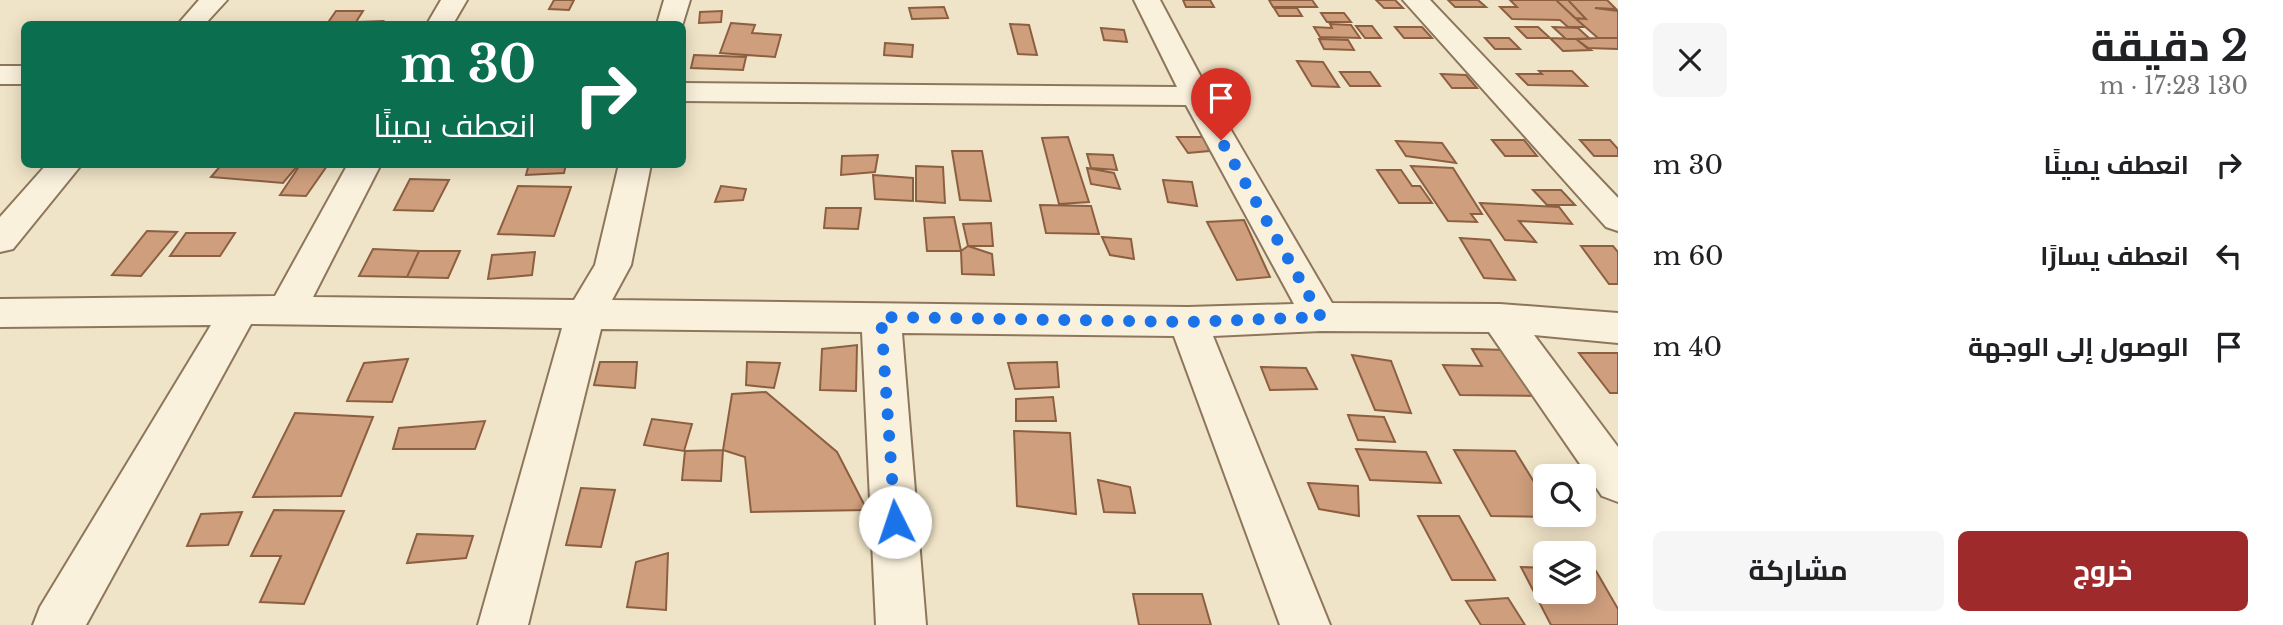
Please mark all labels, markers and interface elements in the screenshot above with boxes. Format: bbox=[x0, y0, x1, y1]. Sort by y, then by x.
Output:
text: 2 دقيقة bbox=[2091, 20, 2248, 72]
button: close bbox=[1653, 23, 1727, 97]
text: 30 m bbox=[401, 34, 536, 95]
icon: right bbox=[560, 49, 651, 140]
pin bbox=[1191, 68, 1251, 140]
text: 130 m · 17:23 bbox=[2099, 72, 2248, 100]
icon: arrive bbox=[1202, 79, 1240, 117]
text: انعطف يمينًا bbox=[373, 106, 536, 146]
icon: right bbox=[2210, 146, 2248, 184]
text: 30 m bbox=[1653, 149, 1723, 181]
text: انعطف يمينًا bbox=[2043, 149, 2189, 181]
icon: left bbox=[2210, 237, 2248, 275]
text: 60 m bbox=[1653, 240, 1724, 272]
text: انعطف يسارًا bbox=[2040, 240, 2189, 272]
icon: arrive bbox=[2210, 328, 2248, 366]
text: 40 m bbox=[1653, 331, 1722, 363]
text: الوصول إلى الوجهة bbox=[1968, 331, 2189, 363]
map controls bbox=[1533, 464, 1596, 604]
button: search bbox=[1533, 464, 1596, 527]
position arrow bbox=[858, 485, 932, 559]
button: مشاركة bbox=[1653, 531, 1944, 611]
button: خروج bbox=[1958, 531, 2248, 611]
button: layers bbox=[1533, 541, 1596, 604]

